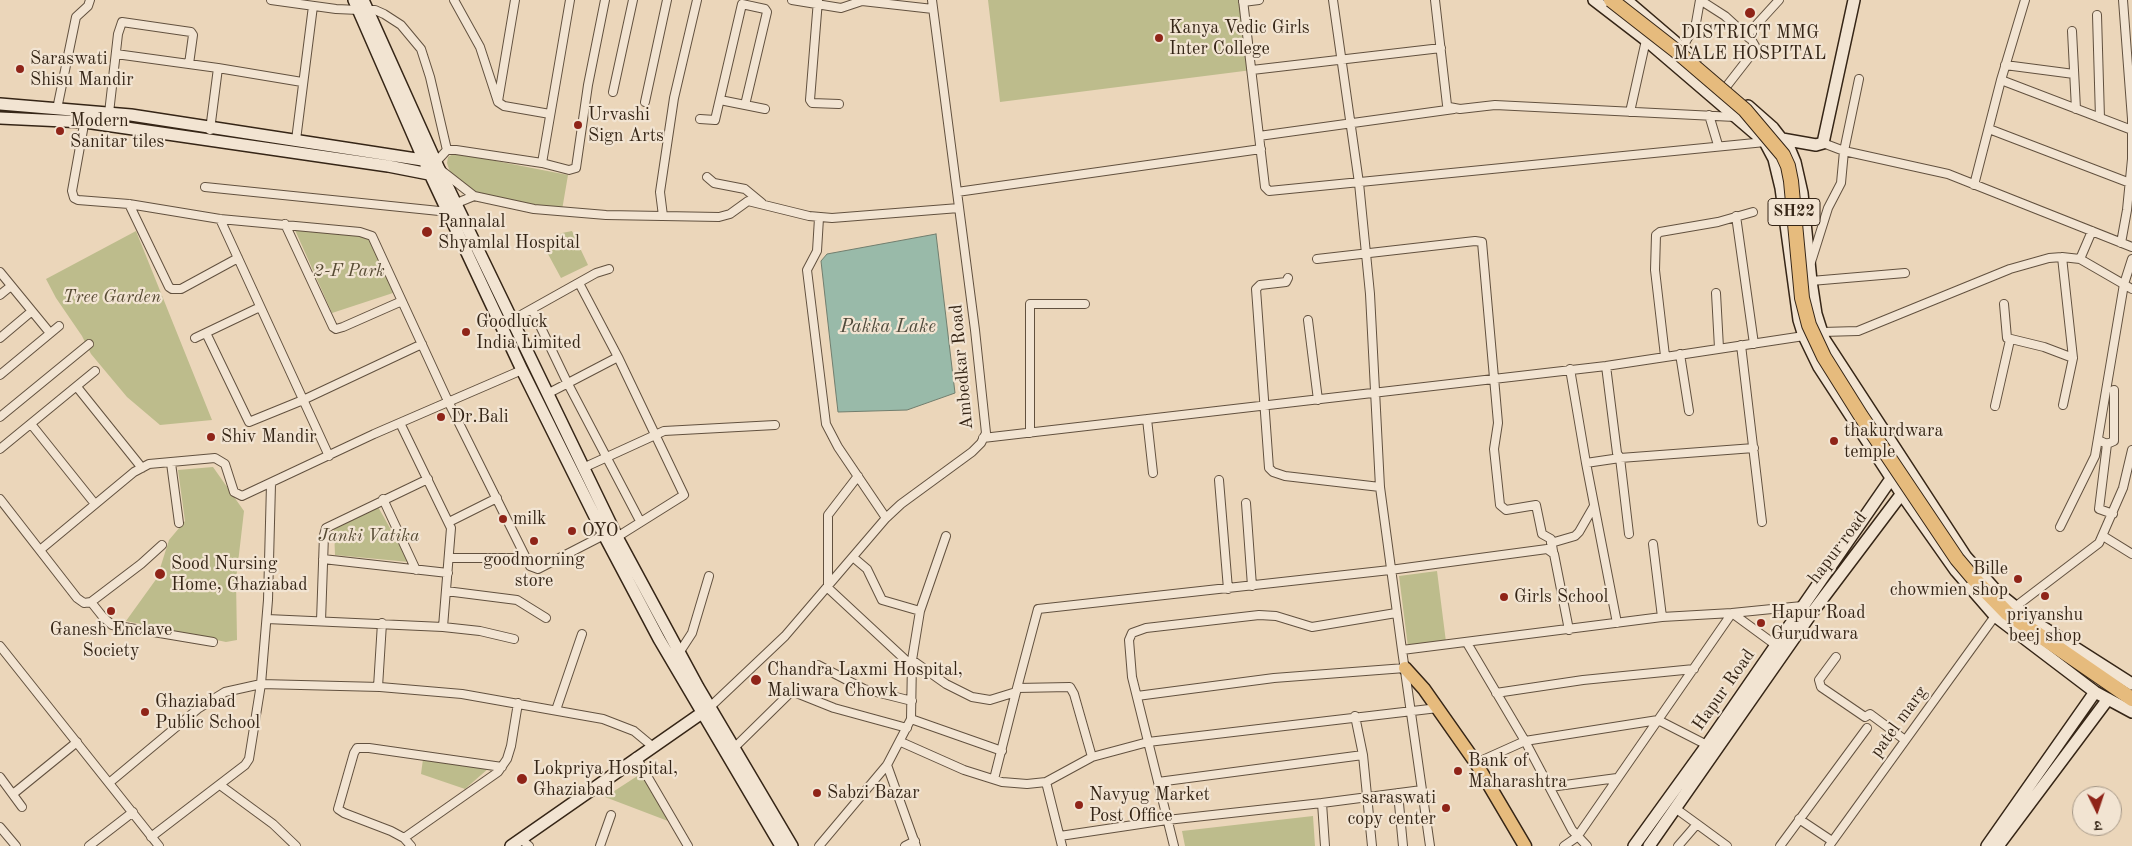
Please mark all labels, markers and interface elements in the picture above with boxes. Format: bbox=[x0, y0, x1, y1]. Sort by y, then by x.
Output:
marker: DISTRICT MMG MALE HOSPITAL bbox=[1743, 6, 1757, 20]
place label: Kanya Vedic Girls Inter College bbox=[1169, 17, 1310, 59]
place label: DISTRICT MMG MALE HOSPITAL bbox=[1674, 22, 1826, 64]
marker: Kanya Vedic Girls Inter College bbox=[1153, 32, 1165, 44]
place label: Saraswati Shisu Mandir bbox=[30, 48, 134, 90]
marker: Saraswati Shisu Mandir bbox=[14, 63, 26, 75]
place label: Urvashi Sign Arts bbox=[588, 104, 664, 146]
place label: Modern Sanitar tiles bbox=[70, 110, 164, 152]
marker: Urvashi Sign Arts bbox=[572, 119, 584, 131]
marker: Modern Sanitar tiles bbox=[54, 125, 66, 137]
road number: SH22 bbox=[1768, 198, 1820, 226]
place label: Pannalal Shyamlal Hospital bbox=[438, 211, 580, 253]
marker: Pannalal Shyamlal Hospital bbox=[420, 225, 434, 239]
park label: 2-F Park bbox=[313, 260, 385, 282]
park label: Tree Garden bbox=[63, 286, 161, 308]
street label: Ambedkar Road bbox=[946, 303, 978, 431]
place label: Goodluck India Limited bbox=[476, 311, 581, 354]
water label: Pakka Lake bbox=[840, 316, 936, 338]
marker: Goodluck India Limited bbox=[460, 326, 472, 338]
place label: Dr.Bali bbox=[451, 406, 508, 428]
marker: Dr.Bali bbox=[435, 411, 447, 423]
place label: thakurdwara temple bbox=[1844, 420, 1943, 462]
place label: Shiv Mandir bbox=[221, 426, 317, 448]
marker: Shiv Mandir bbox=[205, 431, 217, 443]
marker: thakurdwara temple bbox=[1828, 435, 1840, 447]
place label: milk bbox=[513, 508, 546, 530]
street label: hapur road bbox=[1804, 508, 1872, 588]
marker: milk bbox=[497, 513, 509, 525]
place label: OYO bbox=[582, 520, 618, 542]
park label: Janki Vatika bbox=[318, 525, 420, 547]
marker: OYO bbox=[566, 525, 578, 537]
marker: goodmorning store bbox=[528, 535, 540, 547]
place label: goodmorning store bbox=[483, 549, 585, 592]
place label: Sood Nursing Home, Ghaziabad bbox=[171, 553, 308, 596]
place label: Bille chowmien shop bbox=[1890, 558, 2008, 600]
marker: Sood Nursing Home, Ghaziabad bbox=[153, 567, 167, 581]
marker: Bille chowmien shop bbox=[2012, 573, 2024, 585]
place label: Girls School bbox=[1514, 586, 1608, 608]
marker: priyanshu beej shop bbox=[2039, 590, 2051, 602]
marker: Girls School bbox=[1498, 591, 1510, 603]
place label: Hapur Road Gurudwara bbox=[1771, 602, 1866, 644]
place label: priyanshu beej shop bbox=[2007, 604, 2083, 646]
marker: Ganesh Enclave Society bbox=[105, 605, 117, 617]
marker: Hapur Road Gurudwara bbox=[1755, 617, 1767, 629]
place label: Ganesh Enclave Society bbox=[50, 619, 172, 662]
street label: Hapur Road bbox=[1688, 645, 1760, 735]
place label: Chandra Laxmi Hospital, Maliwara Chowk bbox=[767, 659, 963, 702]
marker: Chandra Laxmi Hospital, Maliwara Chowk bbox=[749, 673, 763, 687]
street label: patel marg bbox=[1866, 682, 1932, 762]
place label: Ghaziabad Public School bbox=[155, 691, 260, 734]
marker: Ghaziabad Public School bbox=[139, 706, 151, 718]
place label: Bank of Maharashtra bbox=[1468, 750, 1567, 792]
place label: Lokpriya Hospital, Ghaziabad bbox=[533, 758, 678, 801]
marker: Bank of Maharashtra bbox=[1452, 765, 1464, 777]
marker: Lokpriya Hospital, Ghaziabad bbox=[515, 772, 529, 786]
place label: Sabzi Bazar bbox=[827, 782, 920, 804]
place label: Navyug Market Post Office bbox=[1089, 784, 1210, 826]
north arrow bbox=[2072, 786, 2122, 836]
marker: Sabzi Bazar bbox=[811, 787, 823, 799]
place label: saraswati copy center bbox=[1348, 787, 1436, 830]
marker: Navyug Market Post Office bbox=[1073, 799, 1085, 811]
marker: saraswati copy center bbox=[1440, 802, 1452, 814]
text: उ bbox=[2094, 818, 2102, 832]

